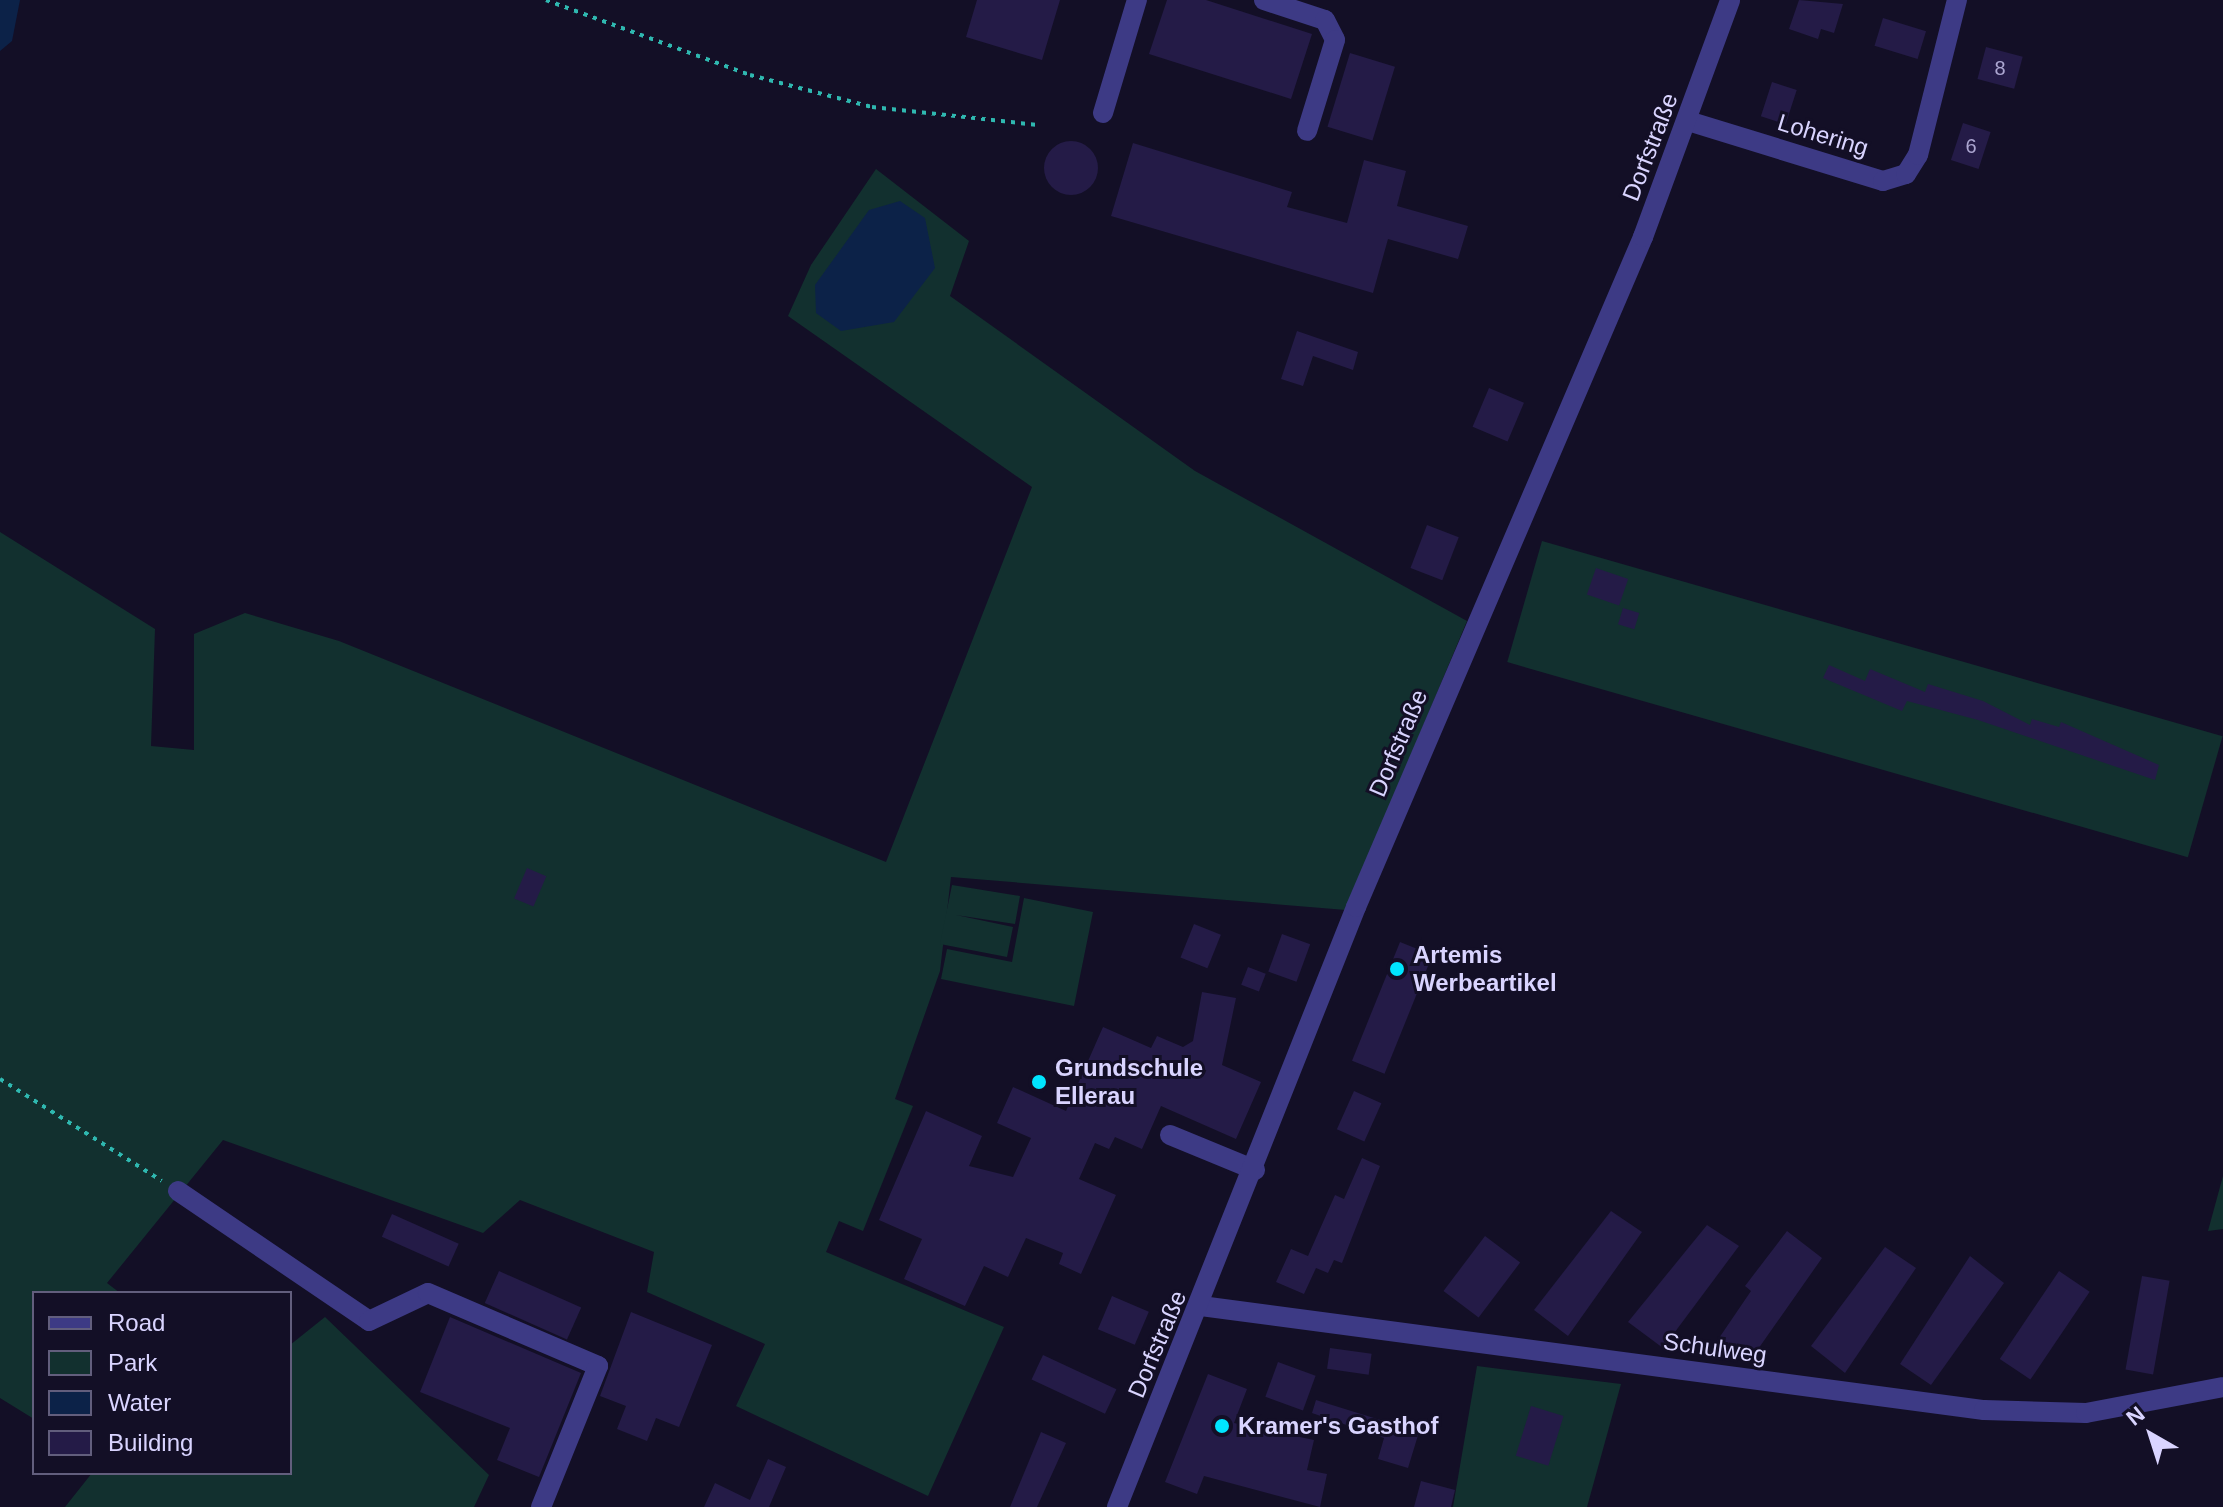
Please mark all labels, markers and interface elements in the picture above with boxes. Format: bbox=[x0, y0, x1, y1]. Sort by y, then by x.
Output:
house number: 8 bbox=[1994, 56, 2006, 80]
street label: Dorfstraße bbox=[1616, 89, 1684, 205]
street label: Lohering bbox=[1774, 108, 1872, 162]
house number: 6 bbox=[1965, 134, 1977, 158]
street label: Dorfstraße bbox=[1363, 685, 1433, 801]
place label: Artemis Werbeartikel bbox=[1413, 941, 1557, 997]
marker: Artemis Werbeartikel bbox=[1388, 960, 1406, 978]
place label: Grundschule Ellerau bbox=[1055, 1054, 1203, 1110]
marker: Grundschule Ellerau bbox=[1030, 1073, 1048, 1091]
street label: Dorfstraße bbox=[1122, 1286, 1192, 1402]
legend bbox=[32, 1291, 292, 1475]
text: Road bbox=[108, 1309, 165, 1336]
street label: Schulweg bbox=[1661, 1326, 1769, 1370]
text: Park bbox=[108, 1349, 157, 1376]
text: Water bbox=[108, 1389, 171, 1416]
north arrow bbox=[2111, 1395, 2191, 1475]
text: N bbox=[2122, 1401, 2150, 1431]
place label: Kramer's Gasthof bbox=[1238, 1412, 1438, 1440]
marker: Kramer's Gasthof bbox=[1213, 1417, 1231, 1435]
text: Building bbox=[108, 1429, 193, 1456]

